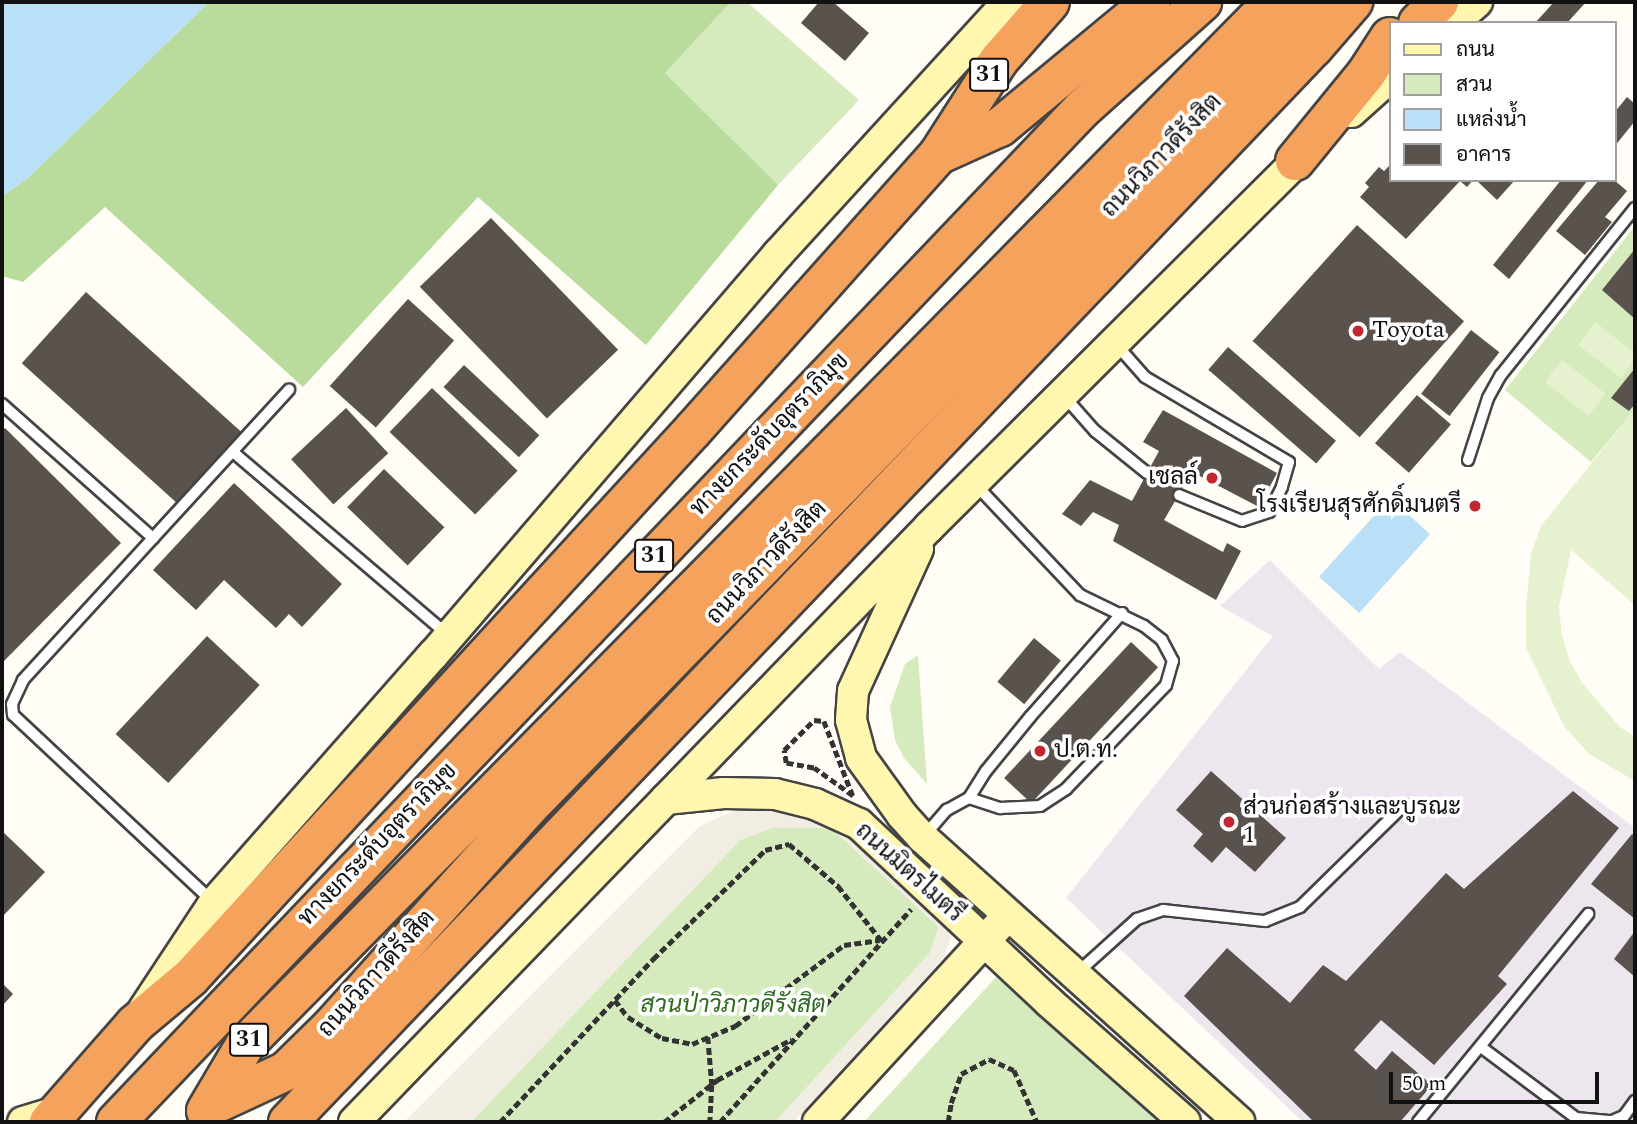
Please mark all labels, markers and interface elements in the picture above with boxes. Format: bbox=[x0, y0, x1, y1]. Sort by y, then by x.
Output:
legend bbox=[1388, 21, 1616, 182]
text: ถนน bbox=[1456, 34, 1495, 66]
road number: 31 bbox=[968, 55, 1010, 94]
text: สวน bbox=[1456, 69, 1492, 101]
street label: ถนนวิภาวดีรังสิต bbox=[1096, 88, 1228, 224]
text: แหล่งน้ำ bbox=[1456, 104, 1527, 136]
text: อาคาร bbox=[1456, 139, 1512, 171]
place label: Toyota bbox=[1372, 317, 1445, 345]
marker: Toyota bbox=[1350, 323, 1366, 339]
street label: ทางยกระดับอุตราภิมุข bbox=[685, 347, 855, 523]
place label: เชลล์ bbox=[1148, 464, 1198, 492]
marker: เชลล์ bbox=[1204, 470, 1220, 486]
place label: โรงเรียนสุรศักดิ์มนตรี bbox=[1257, 492, 1461, 520]
street label: ถนนวิภาวดีรังสิต bbox=[701, 495, 833, 631]
marker: โรงเรียนสุรศักดิ์มนตรี bbox=[1467, 498, 1483, 514]
road number: 31 bbox=[633, 536, 675, 576]
place label: ป.ต.ท. bbox=[1054, 737, 1118, 765]
marker: ป.ต.ท. bbox=[1032, 743, 1048, 759]
street label: ทางยกระดับอุตราภิมุข bbox=[293, 757, 463, 933]
place label: ส่วนก่อสร้างและบูรณะ 1 bbox=[1243, 794, 1461, 850]
marker: ส่วนก่อสร้างและบูรณะ 1 bbox=[1221, 814, 1237, 830]
street label: ถนนมิตรไมตรี bbox=[849, 817, 969, 929]
street label: ถนนวิภาวดีรังสิต bbox=[313, 905, 441, 1043]
park label: สวนป่าวิภาวดีรังสิต bbox=[640, 992, 826, 1020]
road number: 31 bbox=[228, 1021, 270, 1060]
scale bar bbox=[1392, 1058, 1602, 1102]
text: 50 m bbox=[1402, 1068, 1446, 1100]

